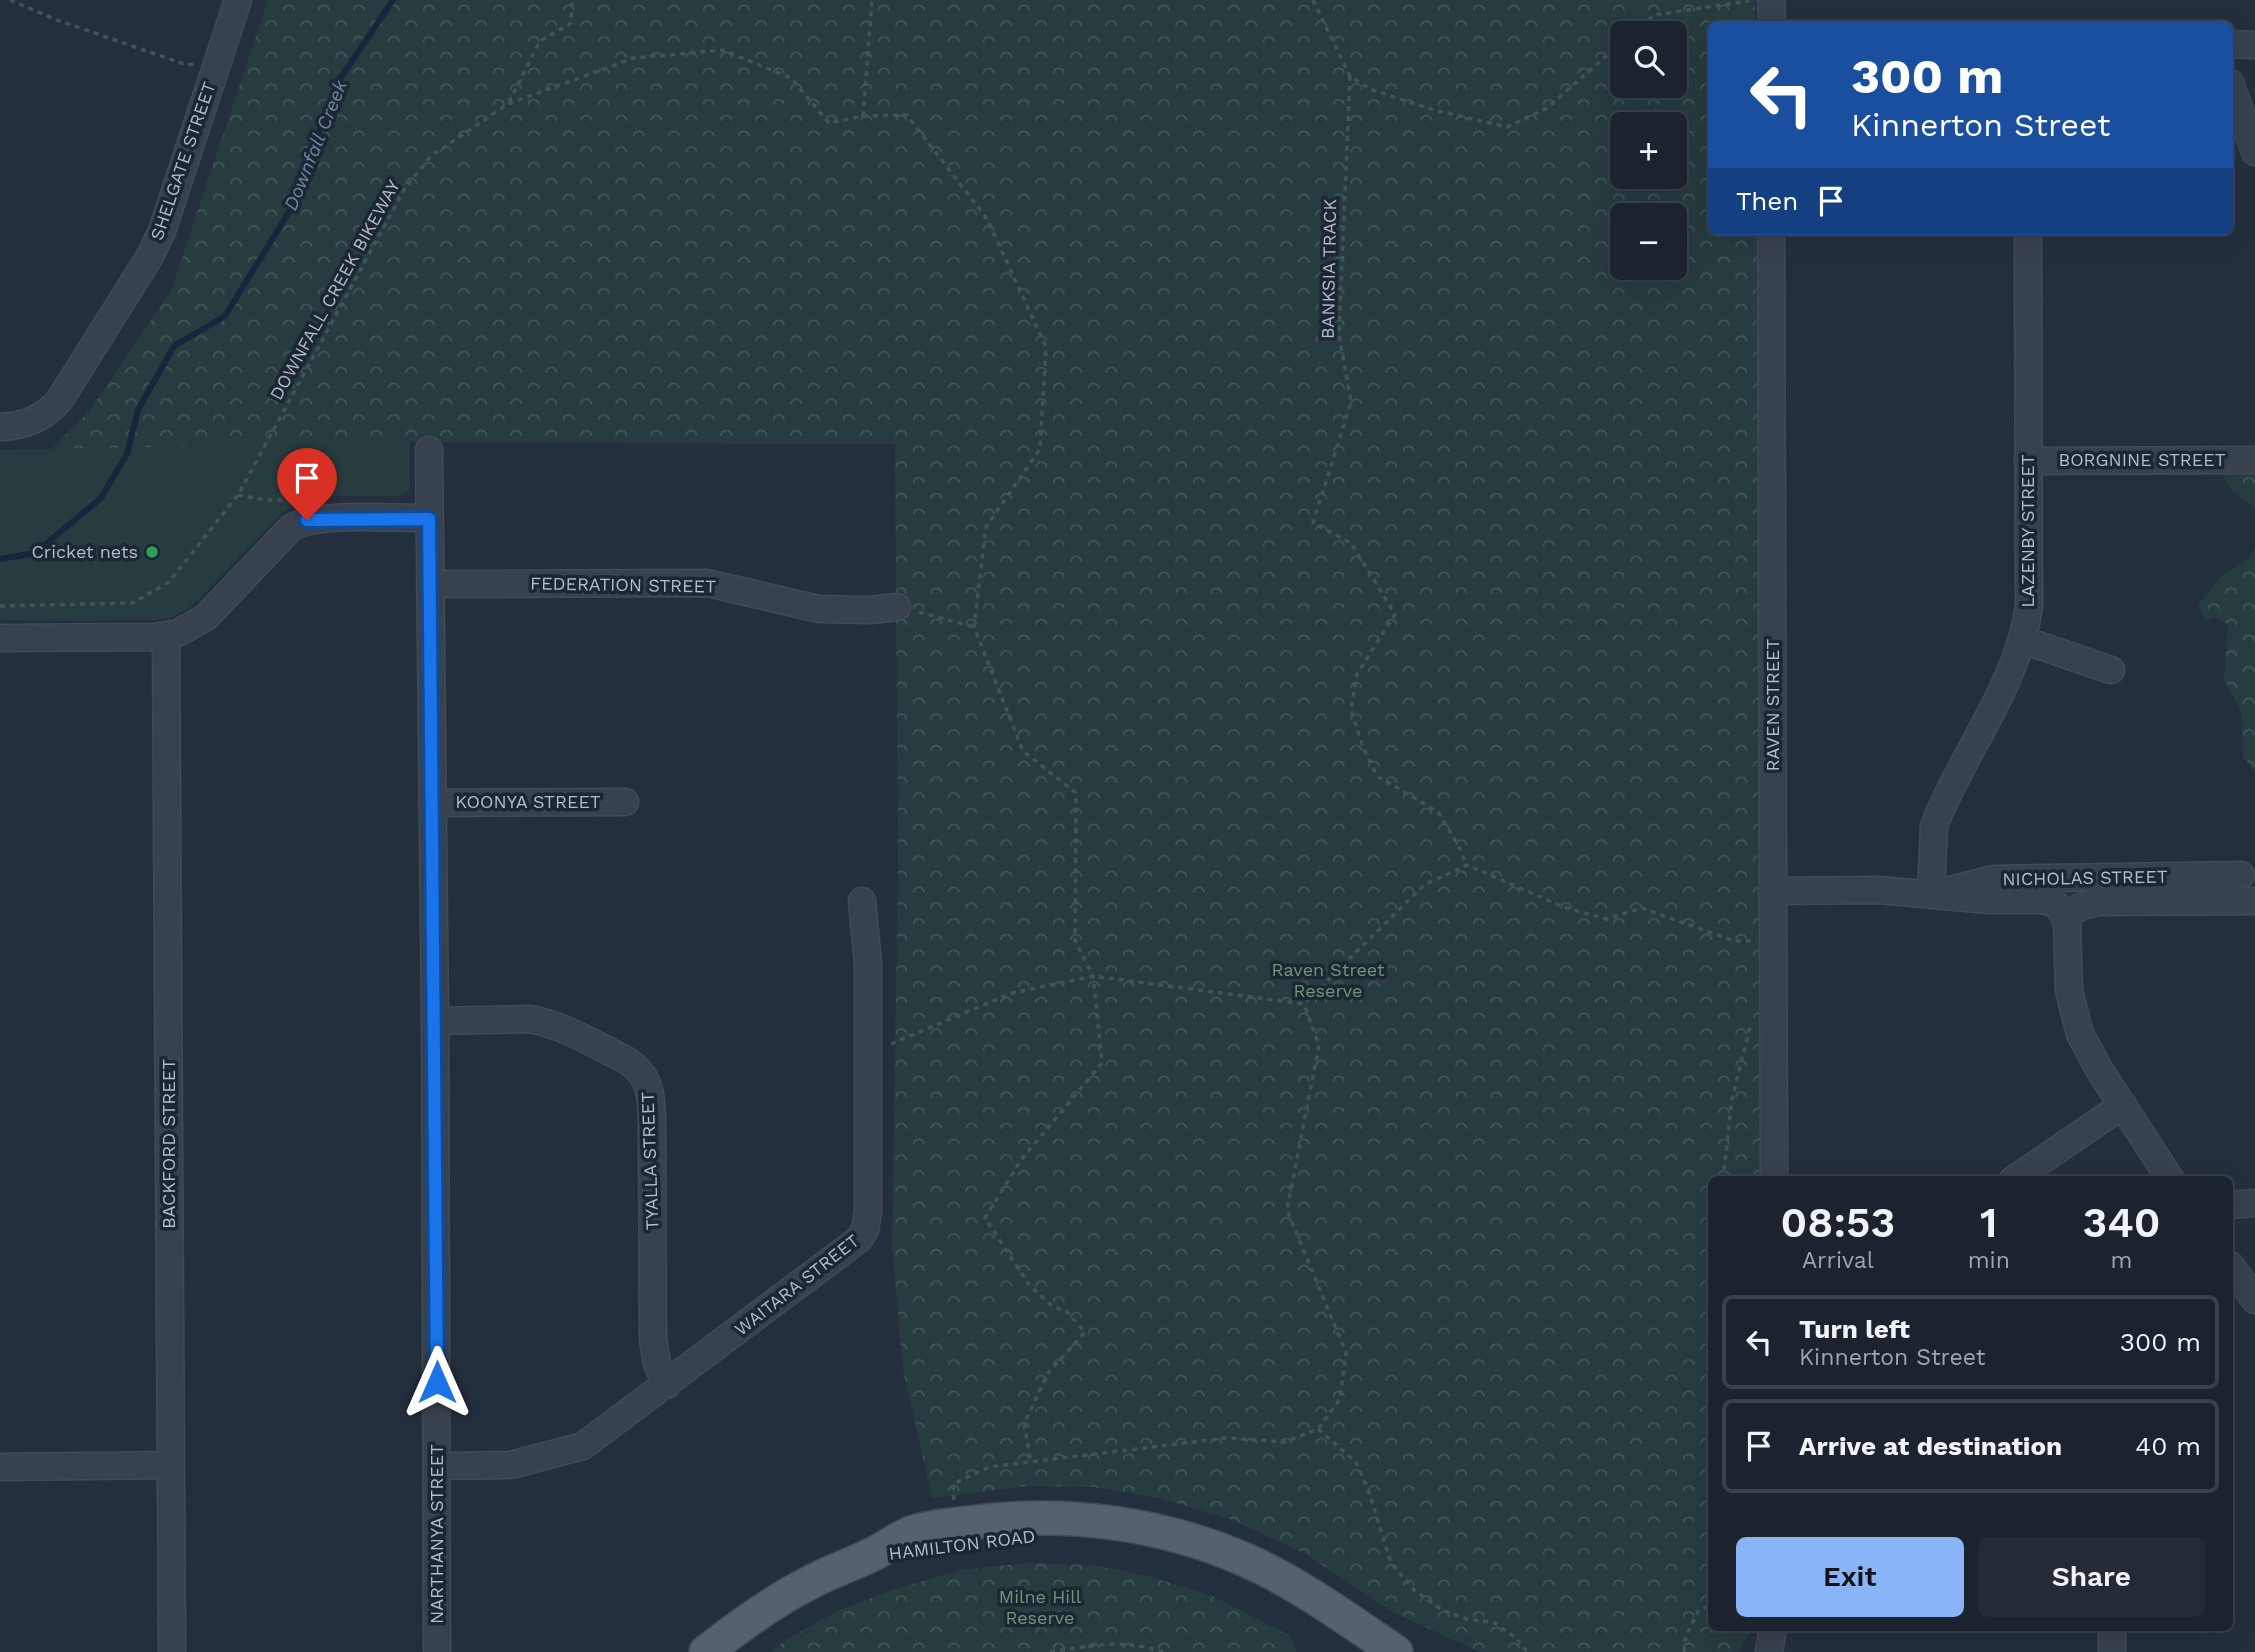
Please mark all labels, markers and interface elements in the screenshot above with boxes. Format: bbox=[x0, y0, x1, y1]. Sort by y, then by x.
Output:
map controls bbox=[1610, 21, 1687, 280]
button: search bbox=[1610, 21, 1687, 98]
text: 300 m bbox=[1851, 47, 2003, 105]
icon: left bbox=[1736, 49, 1827, 140]
water label: Downfall Creek bbox=[279, 76, 352, 214]
street label: SHELGATE STREET bbox=[146, 79, 220, 243]
text: Kinnerton Street bbox=[1851, 106, 2110, 144]
button: + bbox=[1610, 112, 1687, 189]
street label: DOWNFALL CREEK BIKEWAY bbox=[265, 175, 404, 404]
icon: arrive bbox=[1812, 182, 1850, 220]
text: Then bbox=[1736, 186, 1798, 216]
street label: BANKSIA TRACK bbox=[1317, 199, 1340, 339]
button: − bbox=[1610, 203, 1687, 280]
pin bbox=[277, 448, 337, 520]
street label: BORGNINE STREET bbox=[2058, 449, 2226, 470]
street label: LAZENBY STREET bbox=[2017, 454, 2038, 608]
icon: arrive bbox=[288, 459, 326, 497]
place label: Cricket nets bbox=[31, 541, 138, 562]
marker: Cricket nets bbox=[144, 544, 160, 560]
street label: FEDERATION STREET bbox=[530, 572, 716, 597]
street label: RAVEN STREET bbox=[1762, 638, 1783, 771]
street label: KOONYA STREET bbox=[455, 791, 601, 812]
street label: NICHOLAS STREET bbox=[2002, 866, 2168, 889]
park label: Raven Street Reserve bbox=[1271, 959, 1385, 1001]
street label: BACKFORD STREET bbox=[158, 1059, 179, 1229]
street label: TYALLA STREET bbox=[637, 1091, 662, 1231]
text: 08:53 bbox=[1781, 1198, 1895, 1247]
text: 1 bbox=[1980, 1198, 1998, 1247]
text: 340 bbox=[2082, 1198, 2161, 1247]
street label: WAITARA STREET bbox=[730, 1230, 863, 1340]
text: Arrival bbox=[1802, 1247, 1874, 1274]
text: min bbox=[1968, 1247, 2010, 1274]
text: m bbox=[2111, 1247, 2132, 1274]
text: Turn left bbox=[1799, 1314, 1910, 1344]
icon: left bbox=[1740, 1323, 1778, 1361]
text: 300 m bbox=[2120, 1327, 2201, 1357]
text: Kinnerton Street bbox=[1799, 1344, 1985, 1371]
position arrow bbox=[400, 1345, 474, 1419]
icon: arrive bbox=[1740, 1427, 1778, 1465]
text: Arrive at destination bbox=[1799, 1431, 2062, 1461]
text: 40 m bbox=[2135, 1431, 2201, 1461]
street label: NARTHANYA STREET bbox=[426, 1444, 447, 1624]
street label: HAMILTON ROAD bbox=[888, 1525, 1036, 1564]
button: Exit bbox=[1736, 1537, 1964, 1617]
button: Share bbox=[1978, 1537, 2205, 1617]
park label: Milne Hill Reserve bbox=[999, 1586, 1082, 1628]

